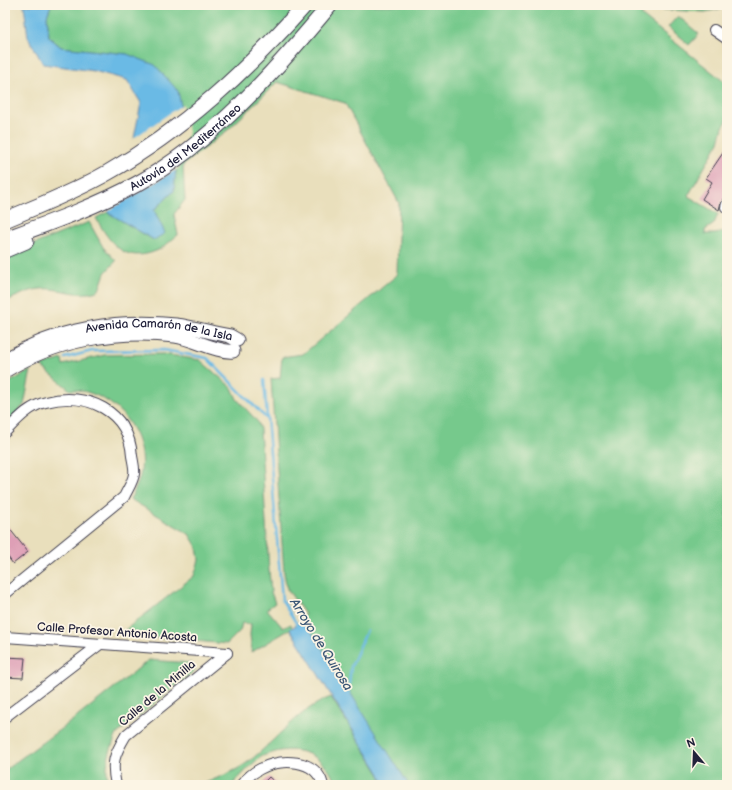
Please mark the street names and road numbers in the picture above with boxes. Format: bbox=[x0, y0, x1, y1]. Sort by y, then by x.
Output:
street label: Autovía del Mediterráneo bbox=[127, 101, 245, 194]
street label: Avenida Camarón de la Isla bbox=[84, 316, 234, 344]
street label: Calle Profesor Antonio Acosta bbox=[36, 619, 198, 646]
street label: Calle de la Minilla bbox=[116, 657, 199, 730]

